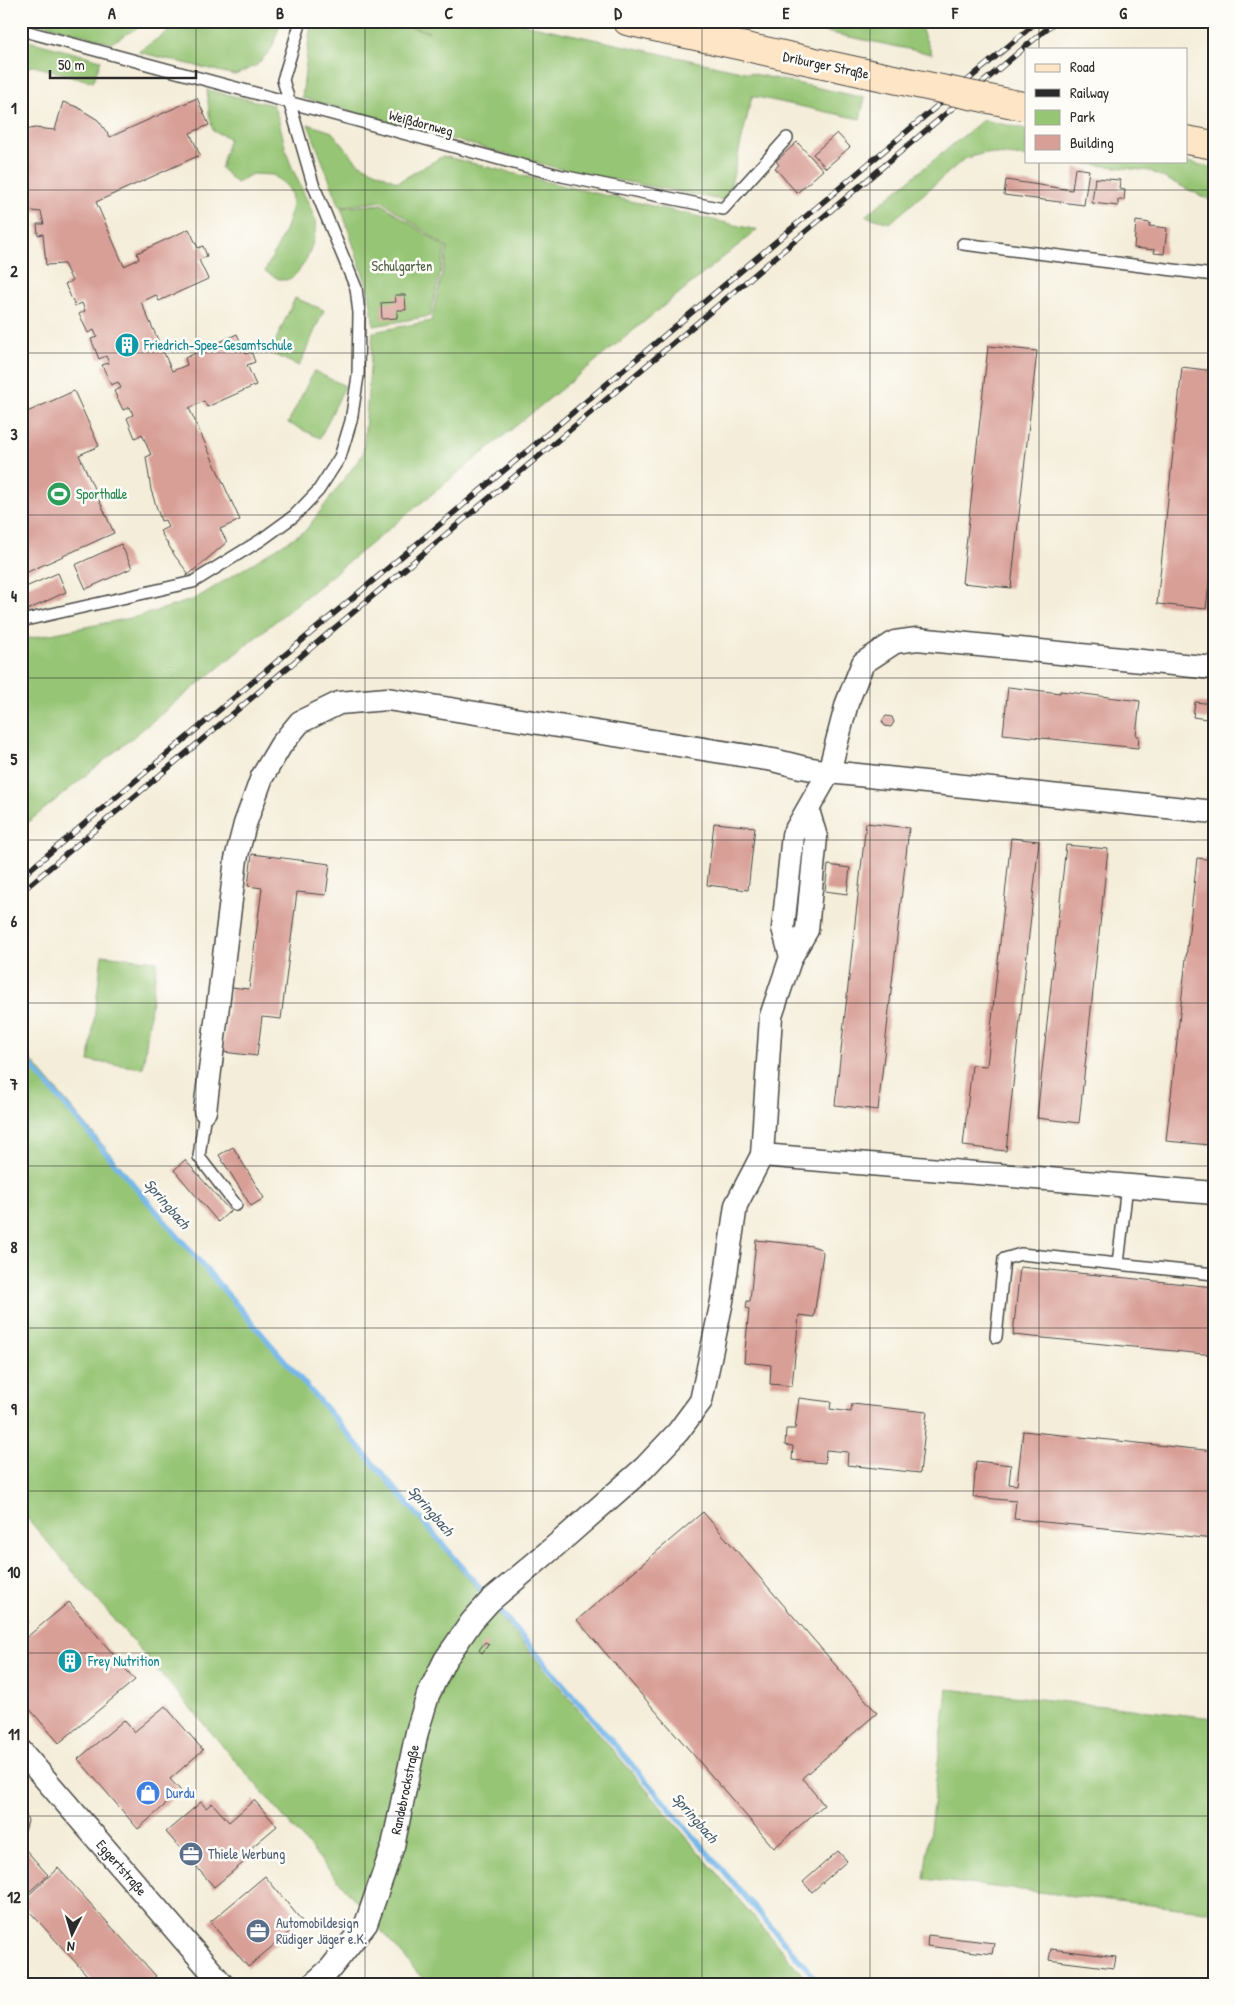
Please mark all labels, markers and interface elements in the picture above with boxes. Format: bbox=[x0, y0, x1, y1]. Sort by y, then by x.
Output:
text: A bbox=[108, 2, 116, 24]
text: B bbox=[276, 2, 284, 24]
text: C bbox=[445, 2, 454, 24]
text: D bbox=[614, 2, 622, 24]
text: E bbox=[782, 2, 790, 24]
text: F bbox=[951, 2, 959, 24]
text: G bbox=[1119, 2, 1127, 24]
street label: Driburger Straße bbox=[781, 46, 871, 84]
scale bar bbox=[50, 48, 196, 80]
legend bbox=[1025, 48, 1188, 162]
text: 50 m bbox=[58, 54, 85, 75]
text: Road bbox=[1070, 56, 1095, 77]
text: Railway bbox=[1070, 82, 1109, 103]
text: 1 bbox=[11, 97, 17, 119]
street label: Weißdornweg bbox=[387, 105, 455, 141]
text: Park bbox=[1070, 106, 1095, 127]
text: Building bbox=[1070, 132, 1114, 153]
park label: Schulgarten bbox=[372, 256, 432, 276]
text: 2 bbox=[10, 260, 18, 282]
building icon: Friedrich-Spee-Gesamtschule bbox=[114, 332, 140, 358]
place label: Friedrich-Spee-Gesamtschule bbox=[143, 335, 293, 355]
text: 3 bbox=[10, 423, 18, 445]
sports icon: Sporthalle bbox=[46, 481, 72, 507]
place label: Sporthalle bbox=[76, 484, 128, 504]
text: 4 bbox=[11, 585, 17, 607]
text: 5 bbox=[11, 748, 18, 770]
text: 6 bbox=[11, 910, 18, 932]
text: 7 bbox=[9, 1073, 18, 1095]
water label: Springbach bbox=[140, 1174, 196, 1235]
text: 8 bbox=[11, 1236, 18, 1258]
text: 9 bbox=[11, 1398, 17, 1420]
water label: Springbach bbox=[404, 1481, 460, 1542]
text: 10 bbox=[8, 1561, 20, 1583]
building icon: Frey Nutrition bbox=[57, 1648, 83, 1674]
place label: Frey Nutrition bbox=[87, 1651, 160, 1671]
text: 11 bbox=[8, 1723, 20, 1745]
street label: Randebrockstraße bbox=[386, 1742, 423, 1836]
shop icon: Durdu bbox=[135, 1780, 161, 1806]
place label: Durdu bbox=[166, 1783, 195, 1802]
water label: Springbach bbox=[668, 1788, 724, 1849]
street label: Eggertstraße bbox=[92, 1835, 152, 1900]
office icon: Thiele Werbung bbox=[178, 1841, 204, 1867]
place label: Thiele Werbung bbox=[208, 1844, 285, 1864]
text: 12 bbox=[7, 1886, 21, 1908]
north arrow bbox=[48, 1908, 98, 1958]
place label: Automobildesign Rüdiger Jäger e.K. bbox=[276, 1913, 367, 1949]
office icon: Automobildesign Rüdiger Jäger e.K. bbox=[245, 1918, 271, 1944]
text: N bbox=[66, 1938, 75, 1957]

